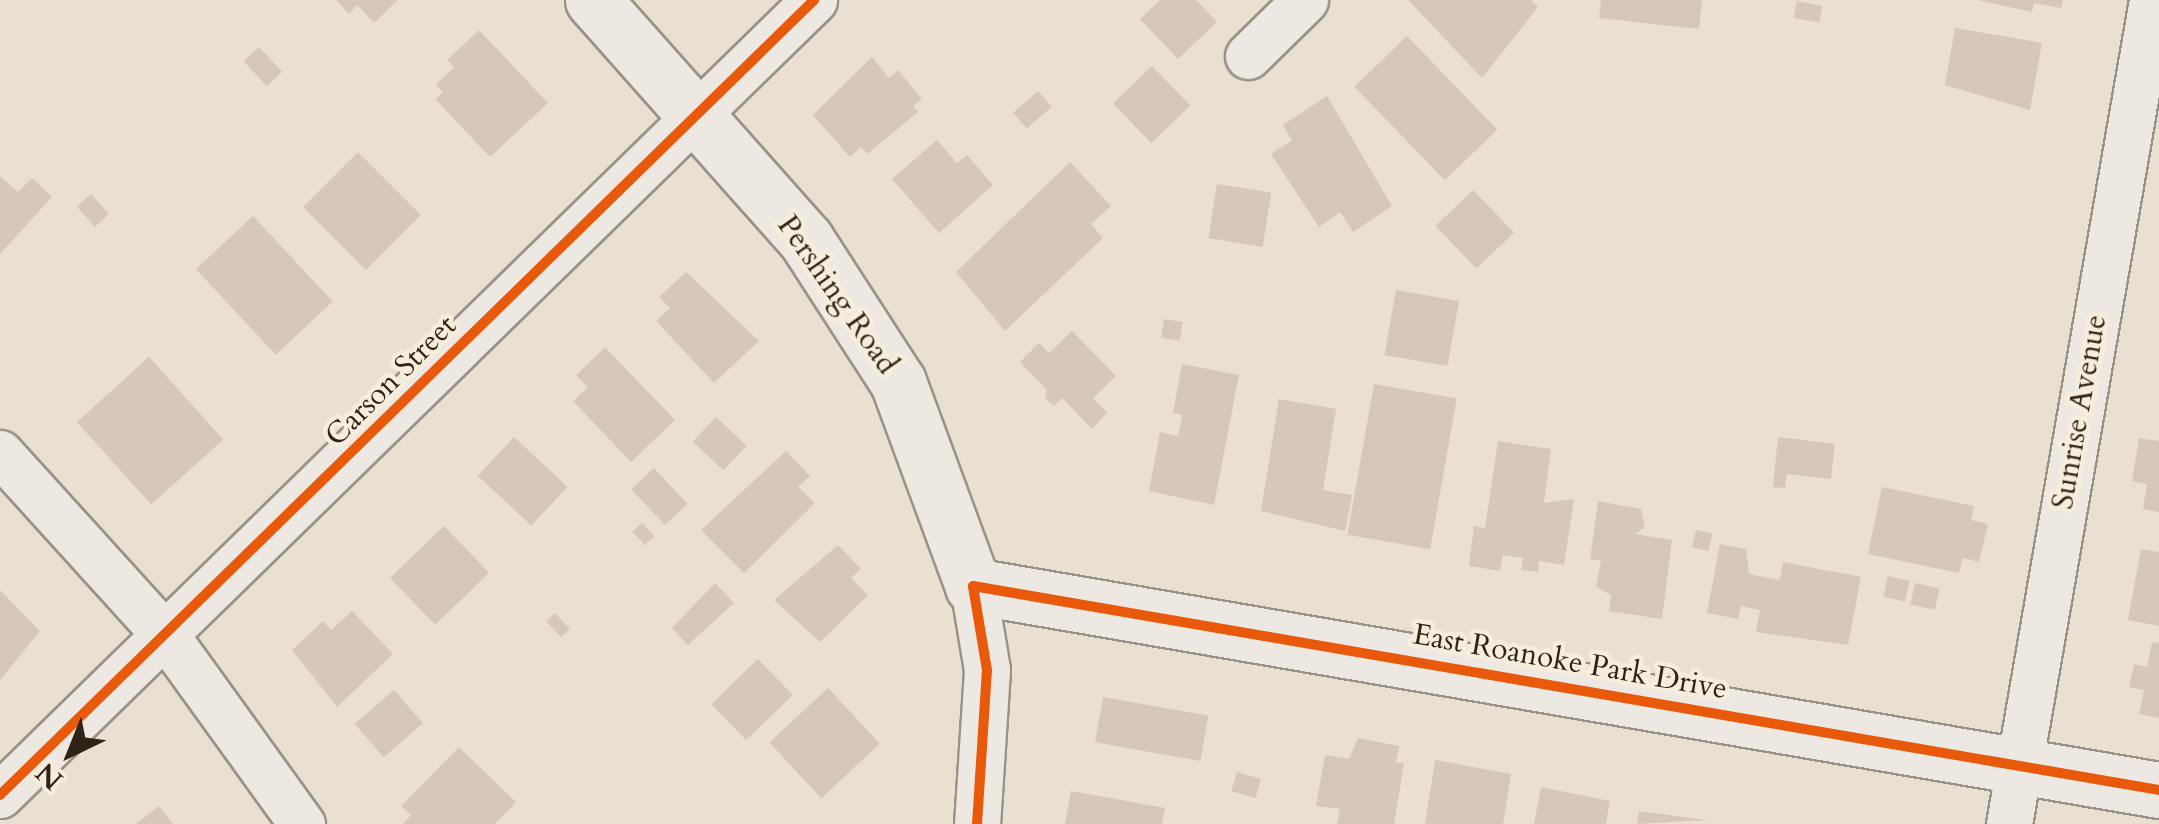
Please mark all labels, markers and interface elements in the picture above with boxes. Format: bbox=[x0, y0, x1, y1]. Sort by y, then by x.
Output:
street label: Pershing Road bbox=[769, 209, 905, 381]
street label: Carson Street bbox=[318, 308, 464, 454]
street label: Sunrise Avenue bbox=[2045, 312, 2115, 512]
street label: East Roanoke Park Drive bbox=[1410, 617, 1730, 707]
north arrow bbox=[20, 704, 120, 804]
text: N bbox=[28, 754, 71, 798]

